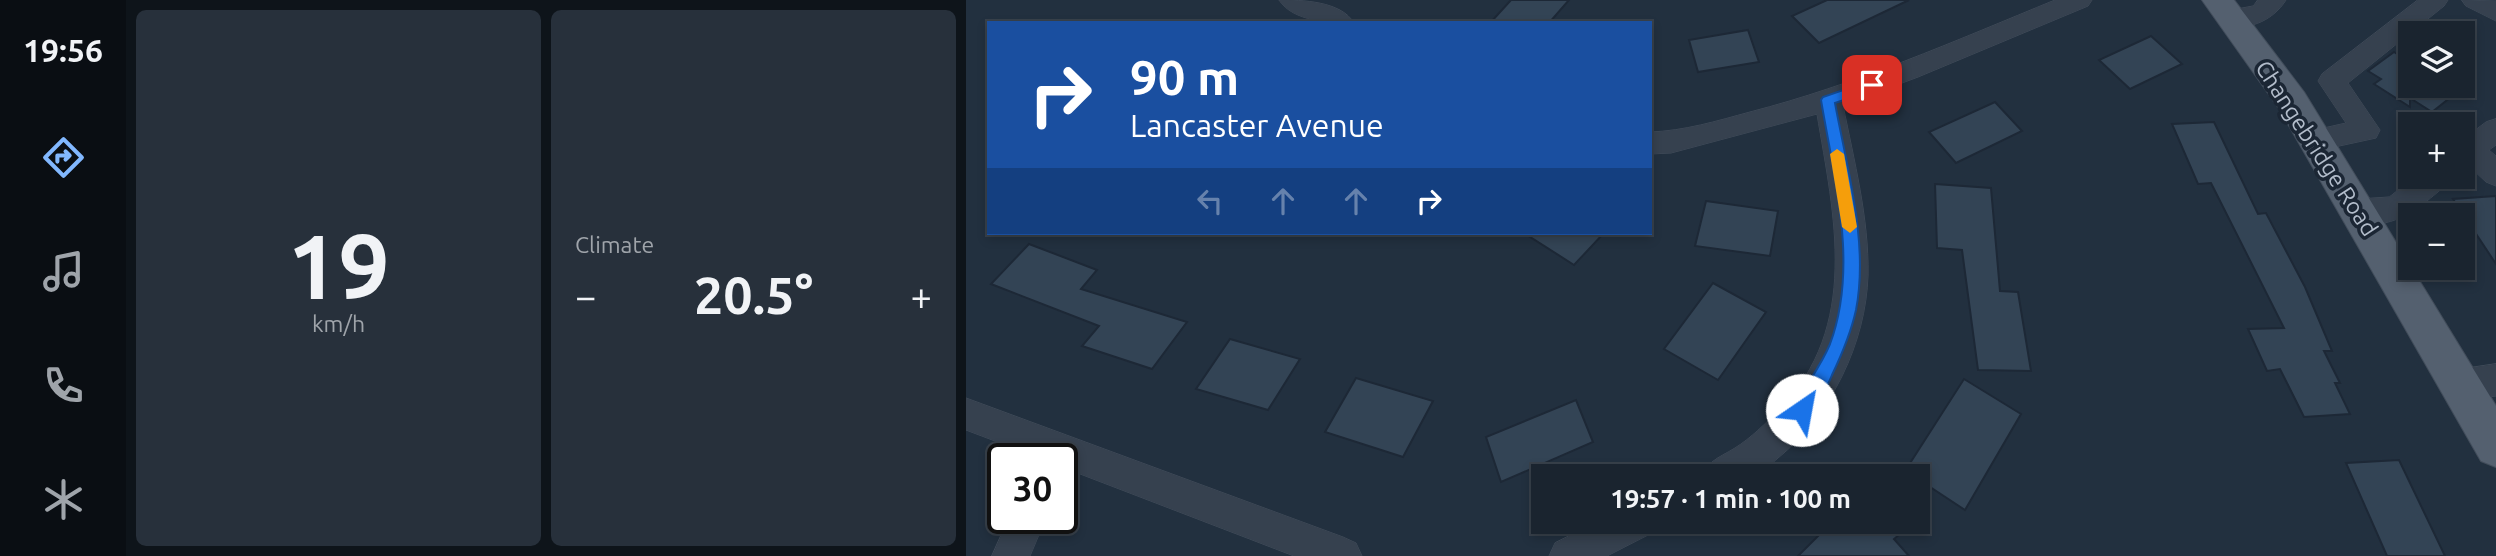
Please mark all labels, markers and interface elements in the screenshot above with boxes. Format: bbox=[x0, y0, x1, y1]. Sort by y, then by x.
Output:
map controls bbox=[2398, 21, 2475, 280]
button: layers bbox=[2398, 21, 2475, 98]
text: 19:56 bbox=[23, 32, 103, 68]
icon: right bbox=[1015, 49, 1106, 140]
text: 90 m bbox=[1130, 49, 1239, 104]
pin bbox=[1842, 55, 1902, 115]
street label: Changebridge Road bbox=[2251, 56, 2383, 240]
icon: arrive bbox=[1853, 66, 1891, 104]
text: Lancaster Avenue bbox=[1130, 107, 1384, 143]
button: + bbox=[2398, 112, 2475, 189]
icon: directions bbox=[39, 133, 88, 182]
icon: left bbox=[1191, 182, 1229, 220]
icon: ahead bbox=[1264, 182, 1302, 220]
icon: ahead bbox=[1337, 182, 1375, 220]
icon: right bbox=[1410, 182, 1448, 220]
button: − bbox=[2398, 203, 2475, 280]
text: 19 bbox=[287, 214, 390, 316]
text: Climate bbox=[575, 232, 654, 257]
icon: music bbox=[39, 247, 88, 296]
text: 20.5° bbox=[694, 266, 813, 324]
text: − bbox=[575, 275, 596, 317]
text: + bbox=[911, 275, 932, 317]
text: km/h bbox=[312, 311, 365, 336]
icon: phone bbox=[39, 361, 88, 410]
position arrow bbox=[1765, 373, 1839, 447]
speed limit sign: 30 bbox=[987, 443, 1078, 534]
icon: climate bbox=[39, 475, 88, 524]
text: 19:57 · 1 min · 100 m bbox=[1610, 484, 1851, 513]

